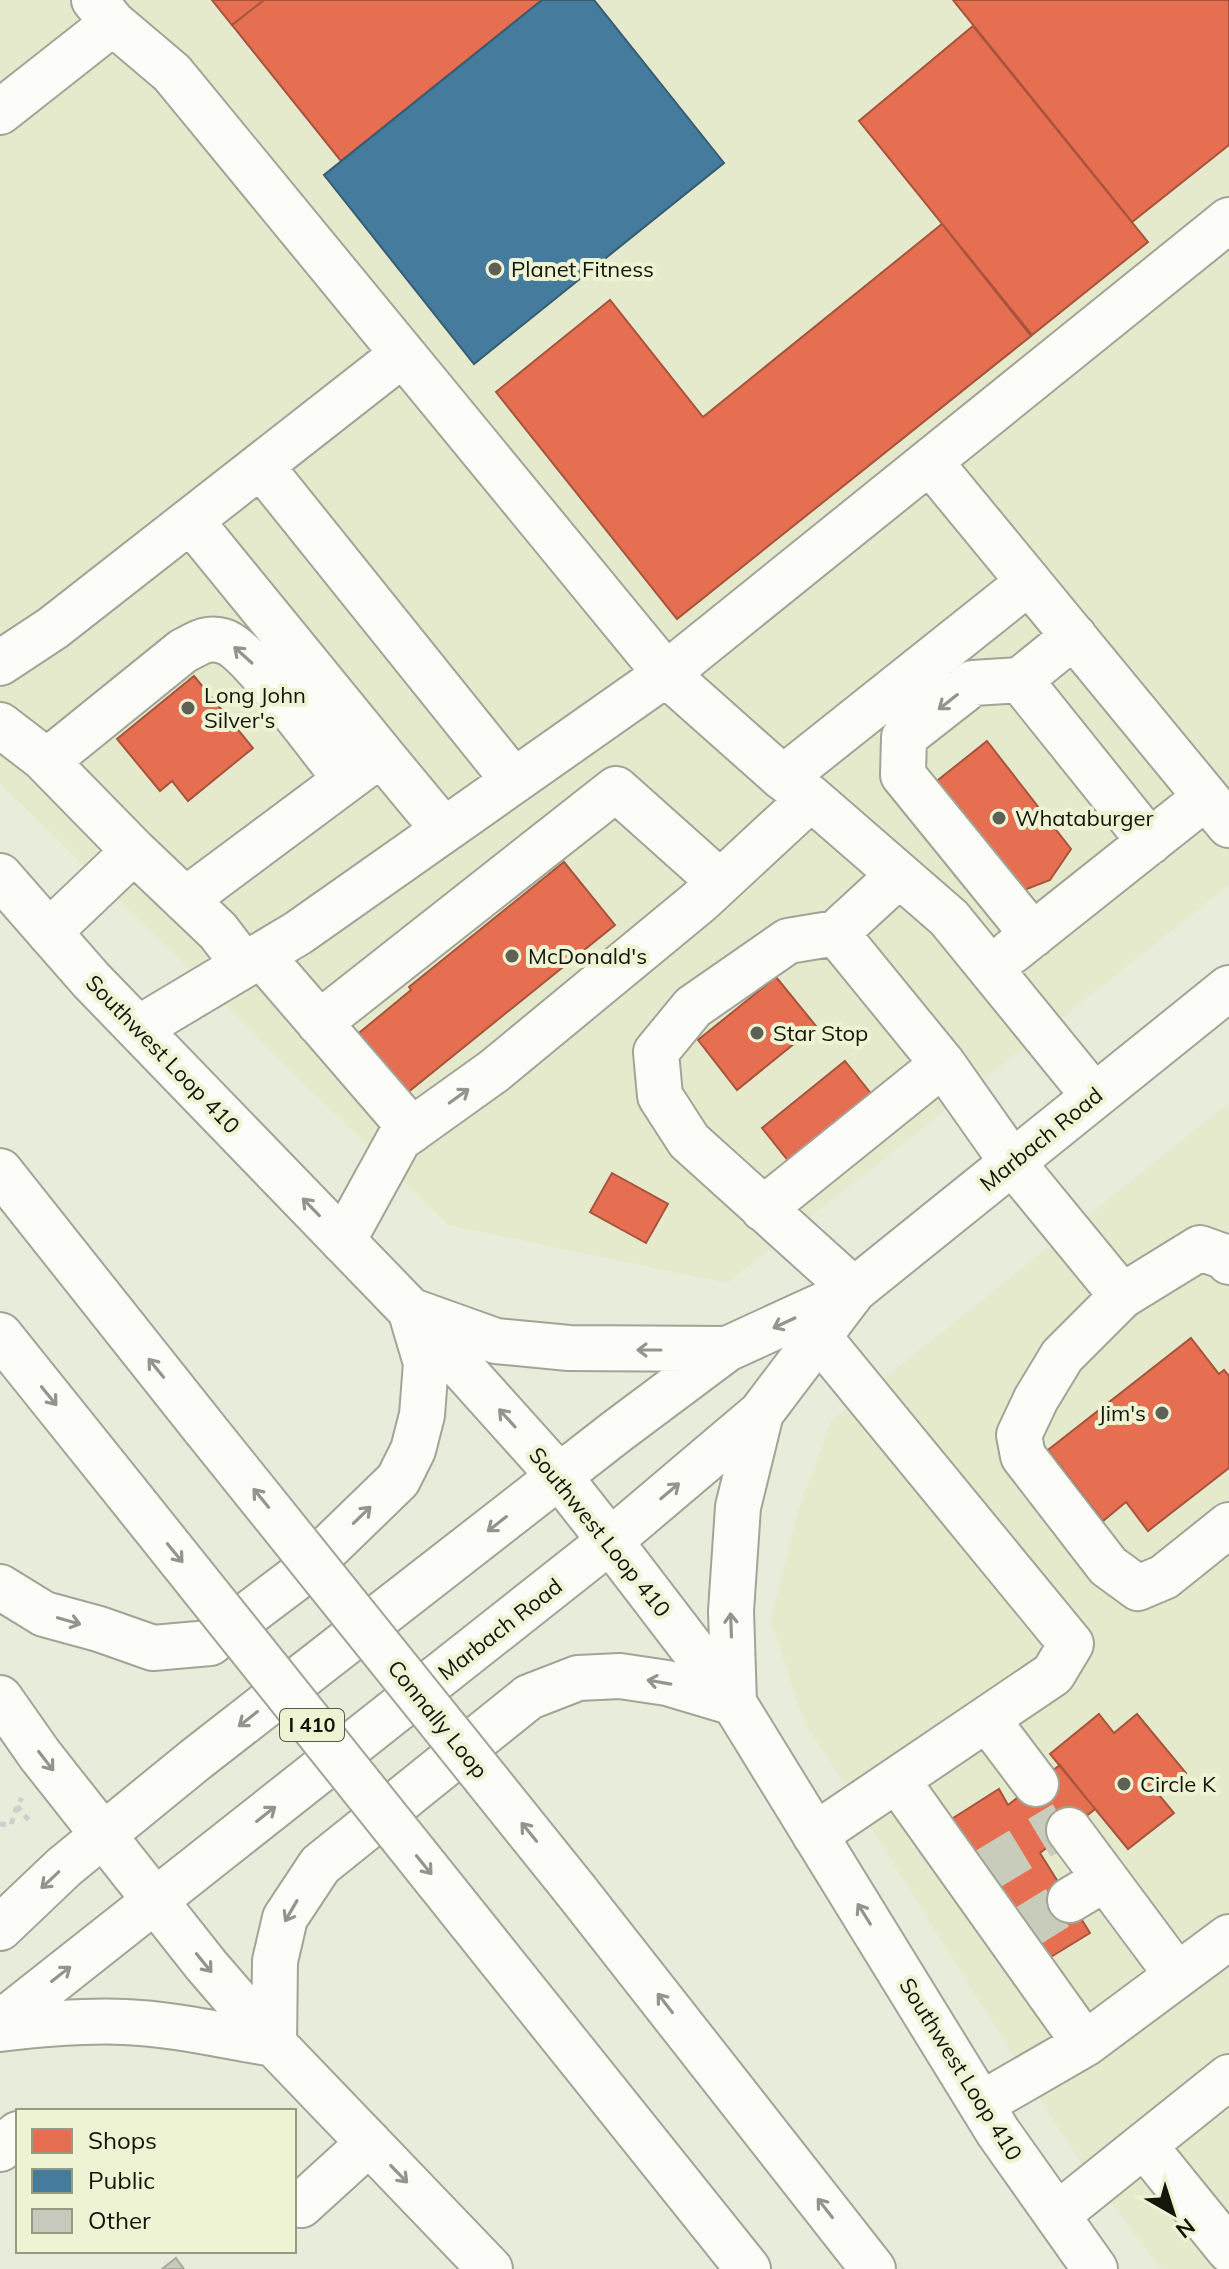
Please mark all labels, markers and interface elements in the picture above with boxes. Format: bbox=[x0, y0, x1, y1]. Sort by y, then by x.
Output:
place label: Planet Fitness bbox=[511, 255, 654, 283]
marker: Planet Fitness bbox=[486, 260, 504, 278]
one-way arrow bbox=[233, 647, 253, 665]
place label: Long John Silver's bbox=[204, 681, 306, 734]
one-way arrow bbox=[938, 693, 959, 711]
marker: Long John Silver's bbox=[179, 699, 197, 717]
place label: Whataburger bbox=[1015, 804, 1153, 832]
marker: Whataburger bbox=[990, 809, 1008, 827]
place label: McDonald's bbox=[528, 942, 647, 970]
marker: McDonald's bbox=[503, 947, 521, 965]
street label: Southwest Loop 410 bbox=[80, 969, 246, 1139]
place label: Star Stop bbox=[773, 1019, 868, 1047]
marker: Star Stop bbox=[748, 1024, 766, 1042]
street label: Marbach Road bbox=[974, 1081, 1108, 1197]
one-way arrow bbox=[448, 1088, 470, 1104]
one-way arrow bbox=[302, 1198, 321, 1217]
one-way arrow bbox=[772, 1316, 796, 1331]
one-way arrow bbox=[636, 1342, 663, 1358]
one-way arrow bbox=[148, 1358, 165, 1379]
one-way arrow bbox=[40, 1385, 58, 1406]
place label: Jim's bbox=[1098, 1399, 1146, 1427]
marker: Jim's bbox=[1153, 1404, 1171, 1422]
one-way arrow bbox=[498, 1409, 516, 1429]
street label: Southwest Loop 410 bbox=[523, 1442, 677, 1622]
one-way arrow bbox=[659, 1482, 679, 1500]
one-way arrow bbox=[252, 1488, 269, 1509]
one-way arrow bbox=[352, 1506, 371, 1525]
one-way arrow bbox=[487, 1516, 508, 1533]
one-way arrow bbox=[166, 1542, 183, 1563]
street label: Marbach Road bbox=[432, 1572, 568, 1686]
one-way arrow bbox=[723, 1612, 739, 1639]
one-way arrow bbox=[56, 1614, 82, 1629]
street label: Connally Loop bbox=[382, 1654, 494, 1784]
one-way arrow bbox=[646, 1674, 672, 1689]
road number: I 410 bbox=[280, 1709, 344, 1741]
one-way arrow bbox=[238, 1710, 259, 1727]
one-way arrow bbox=[37, 1750, 54, 1771]
place label: Circle K bbox=[1140, 1770, 1217, 1798]
marker: Circle K bbox=[1115, 1775, 1133, 1793]
one-way arrow bbox=[255, 1806, 276, 1823]
one-way arrow bbox=[520, 1821, 538, 1842]
one-way arrow bbox=[416, 1854, 433, 1875]
one-way arrow bbox=[41, 1870, 61, 1888]
one-way arrow bbox=[283, 1899, 299, 1922]
one-way arrow bbox=[856, 1903, 872, 1926]
one-way arrow bbox=[195, 1952, 213, 1972]
one-way arrow bbox=[50, 1966, 71, 1983]
street label: Southwest Loop 410 bbox=[893, 1972, 1029, 2166]
one-way arrow bbox=[656, 1993, 673, 2014]
legend bbox=[16, 2109, 296, 2253]
text: Shops bbox=[88, 2125, 157, 2155]
one-way arrow bbox=[390, 2164, 409, 2184]
text: Public bbox=[88, 2165, 155, 2195]
north arrow bbox=[1133, 2173, 1213, 2253]
one-way arrow bbox=[816, 2198, 834, 2219]
text: Other bbox=[88, 2205, 151, 2235]
text: N bbox=[1170, 2212, 1201, 2245]

